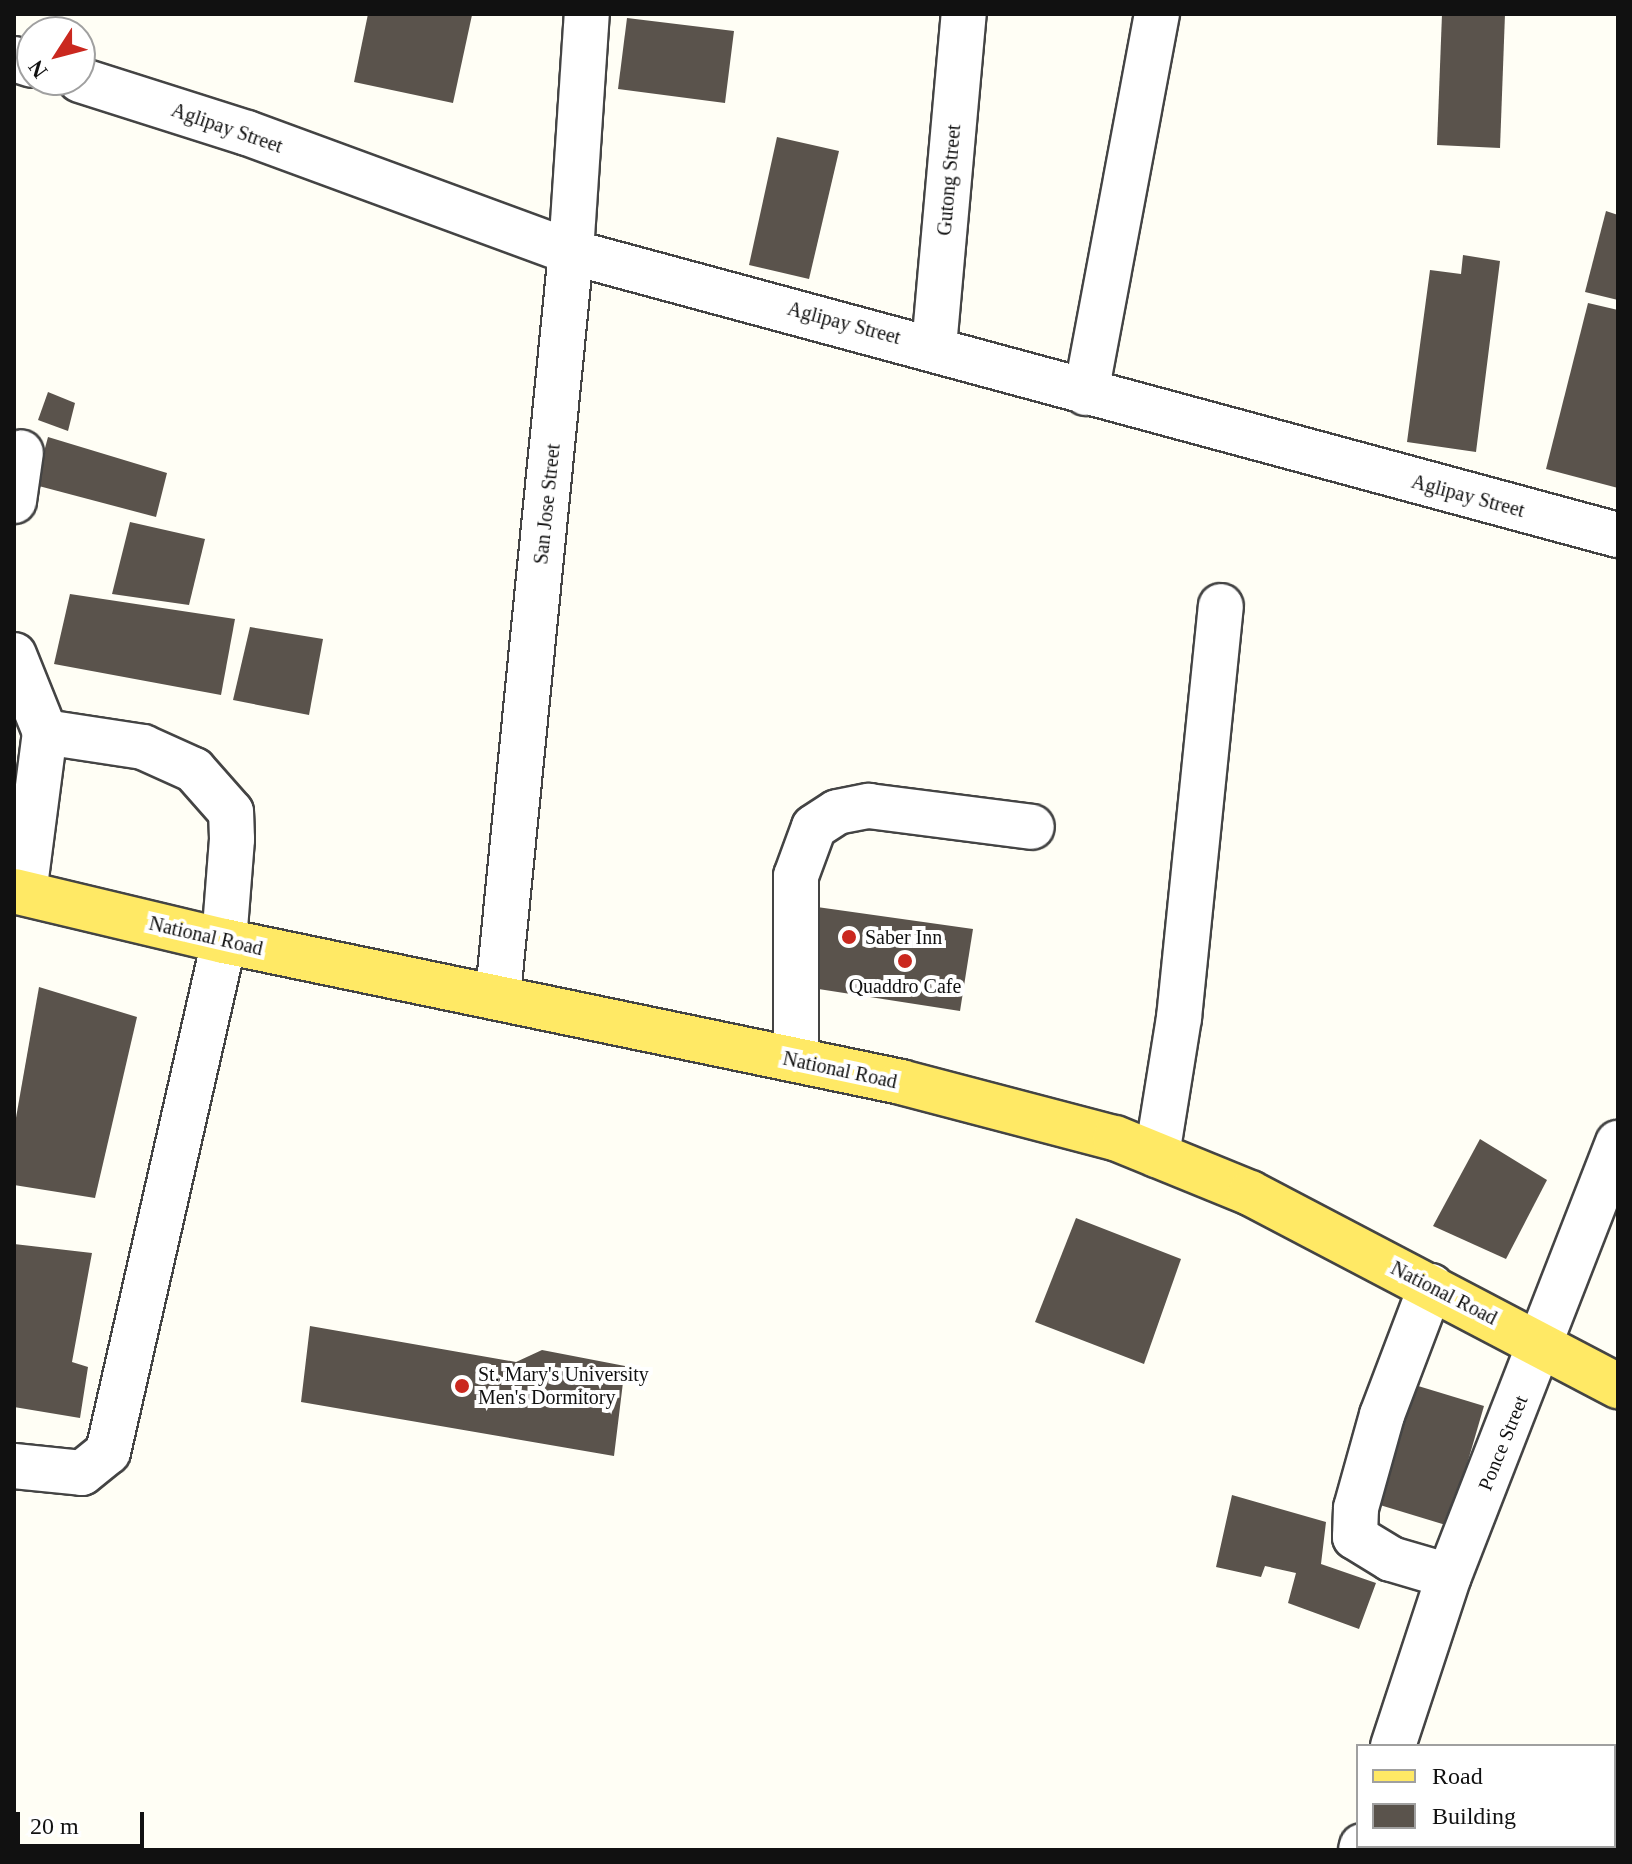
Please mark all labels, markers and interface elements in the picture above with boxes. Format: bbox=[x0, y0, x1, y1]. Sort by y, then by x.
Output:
north arrow bbox=[16, 16, 96, 96]
text: N bbox=[23, 55, 53, 83]
street label: Aglipay Street bbox=[168, 98, 286, 158]
street label: Gutong Street bbox=[932, 123, 966, 237]
street label: Aglipay Street bbox=[785, 296, 903, 350]
street label: San Jose Street bbox=[529, 443, 565, 565]
street label: Aglipay Street bbox=[1409, 469, 1527, 523]
street label: National Road bbox=[147, 911, 265, 961]
place label: Saber Inn bbox=[865, 925, 942, 949]
marker: Saber Inn bbox=[840, 928, 858, 946]
marker: Quaddro Cafe bbox=[896, 952, 914, 970]
place label: Quaddro Cafe bbox=[849, 974, 961, 998]
street label: National Road bbox=[781, 1046, 899, 1094]
street label: National Road bbox=[1387, 1256, 1501, 1330]
place label: St. Mary's University Men's Dormitory bbox=[478, 1362, 649, 1409]
marker: St. Mary's University Men's Dormitory bbox=[453, 1377, 471, 1395]
street label: Ponce Street bbox=[1473, 1392, 1533, 1494]
legend bbox=[1356, 1744, 1616, 1848]
text: Road bbox=[1432, 1763, 1483, 1789]
scale bar bbox=[20, 1796, 148, 1846]
text: Building bbox=[1432, 1803, 1516, 1829]
text: 20 m bbox=[30, 1813, 79, 1839]

